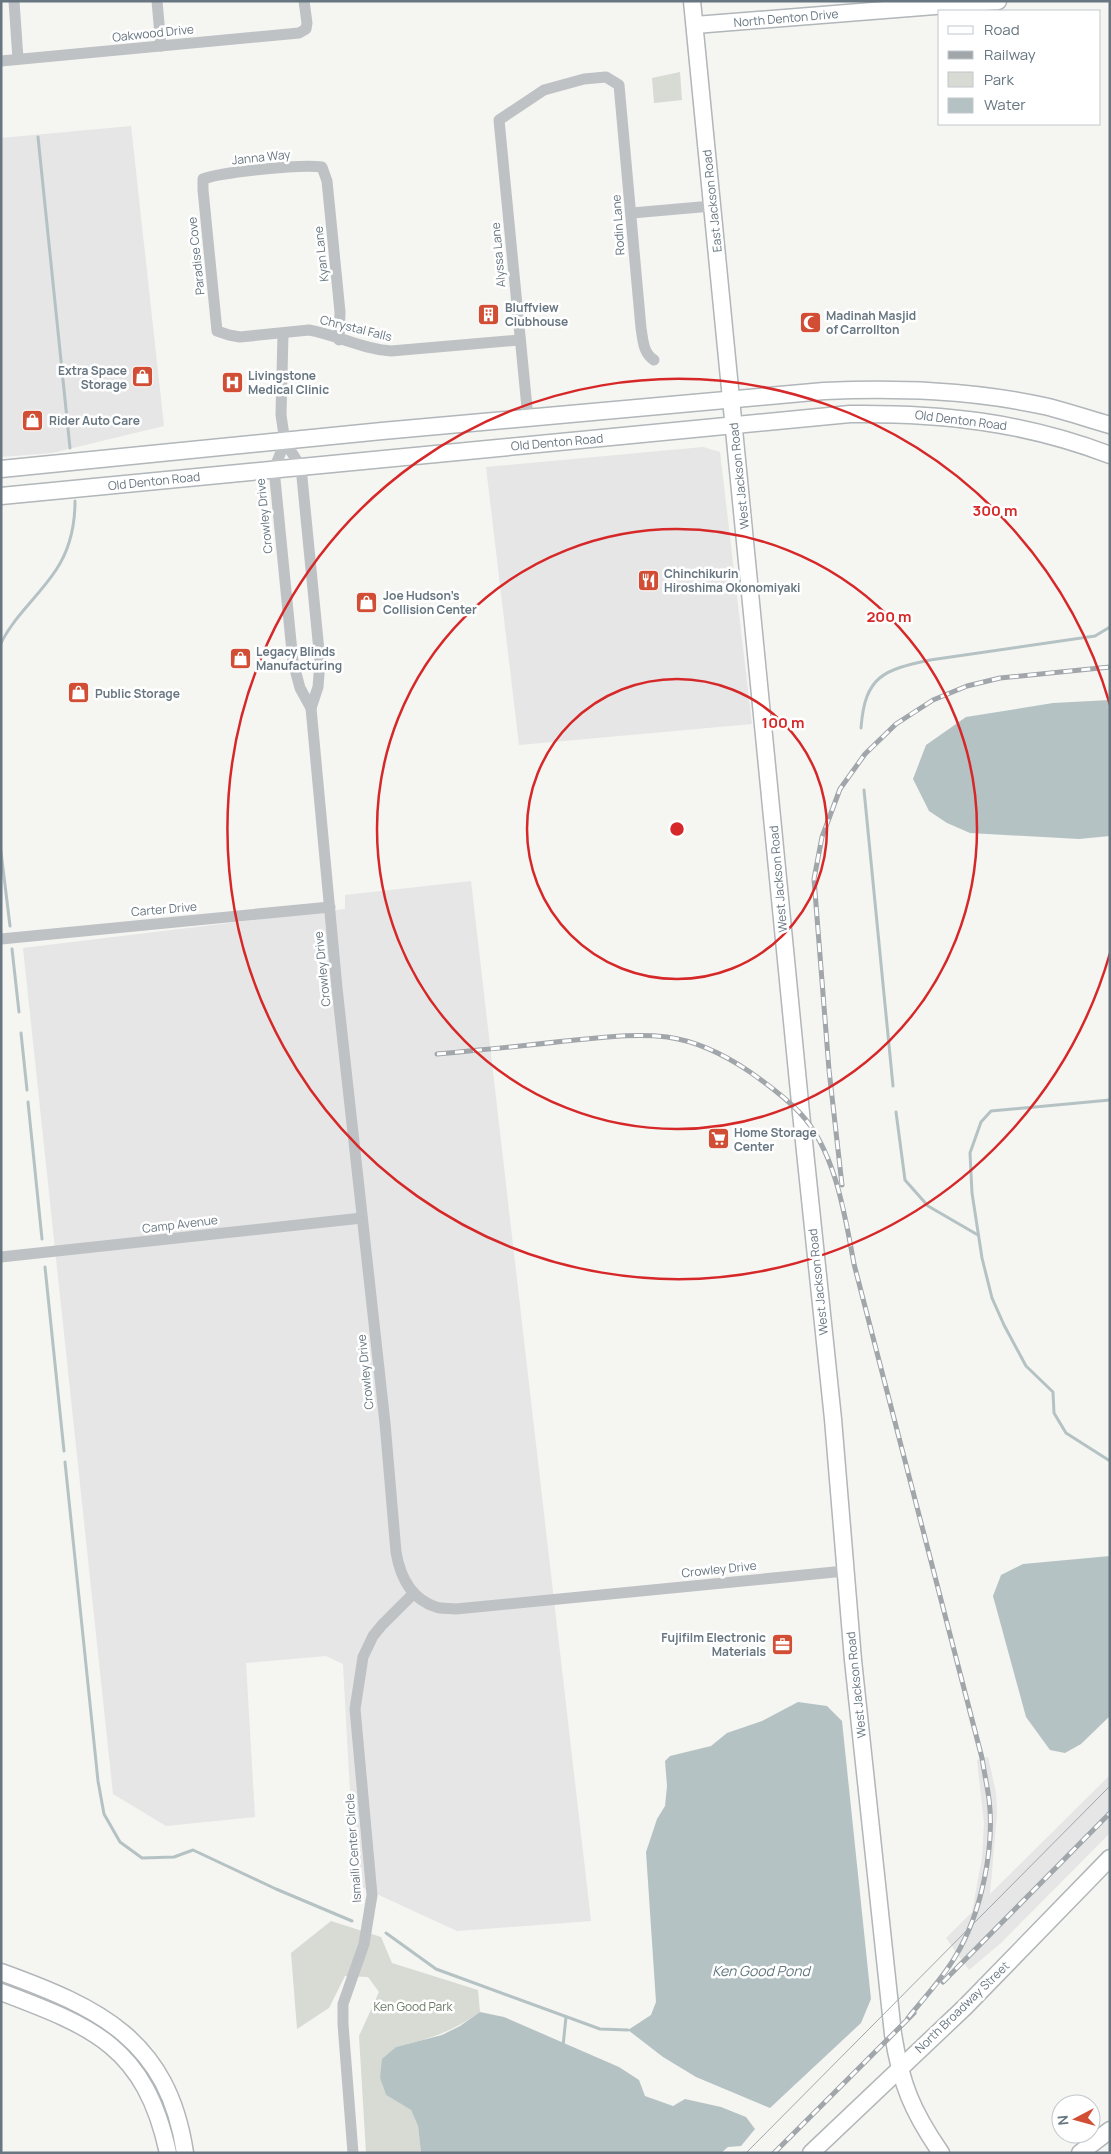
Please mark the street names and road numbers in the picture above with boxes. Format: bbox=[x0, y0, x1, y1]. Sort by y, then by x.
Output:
street label: North Denton Drive bbox=[733, 5, 839, 31]
street label: Oakwood Drive bbox=[111, 20, 195, 46]
street label: Janna Way bbox=[231, 145, 292, 169]
street label: East Jackson Road bbox=[698, 149, 726, 253]
street label: Rodin Lane bbox=[607, 194, 629, 256]
street label: Paradise Cove bbox=[183, 216, 209, 296]
street label: Alyssa Lane bbox=[487, 222, 509, 288]
street label: Kyan Lane bbox=[310, 225, 332, 283]
street label: Chrystal Falls bbox=[318, 311, 394, 345]
street label: Old Denton Road bbox=[914, 406, 1008, 434]
street label: West Jackson Road bbox=[725, 422, 753, 530]
street label: Old Denton Road bbox=[510, 429, 604, 455]
street label: Old Denton Road bbox=[107, 468, 201, 494]
street label: Crowley Drive bbox=[252, 478, 276, 554]
street label: West Jackson Road bbox=[765, 825, 791, 933]
street label: Carter Drive bbox=[130, 898, 198, 920]
street label: Crowley Drive bbox=[310, 931, 334, 1007]
street label: Camp Avenue bbox=[141, 1211, 219, 1237]
street label: West Jackson Road bbox=[804, 1228, 832, 1336]
street label: Crowley Drive bbox=[353, 1334, 377, 1410]
street label: Crowley Drive bbox=[681, 1557, 757, 1581]
street label: West Jackson Road bbox=[842, 1631, 870, 1739]
street label: Ismaili Center Circle bbox=[341, 1793, 365, 1903]
street label: North Broadway Street bbox=[911, 1957, 1013, 2057]

